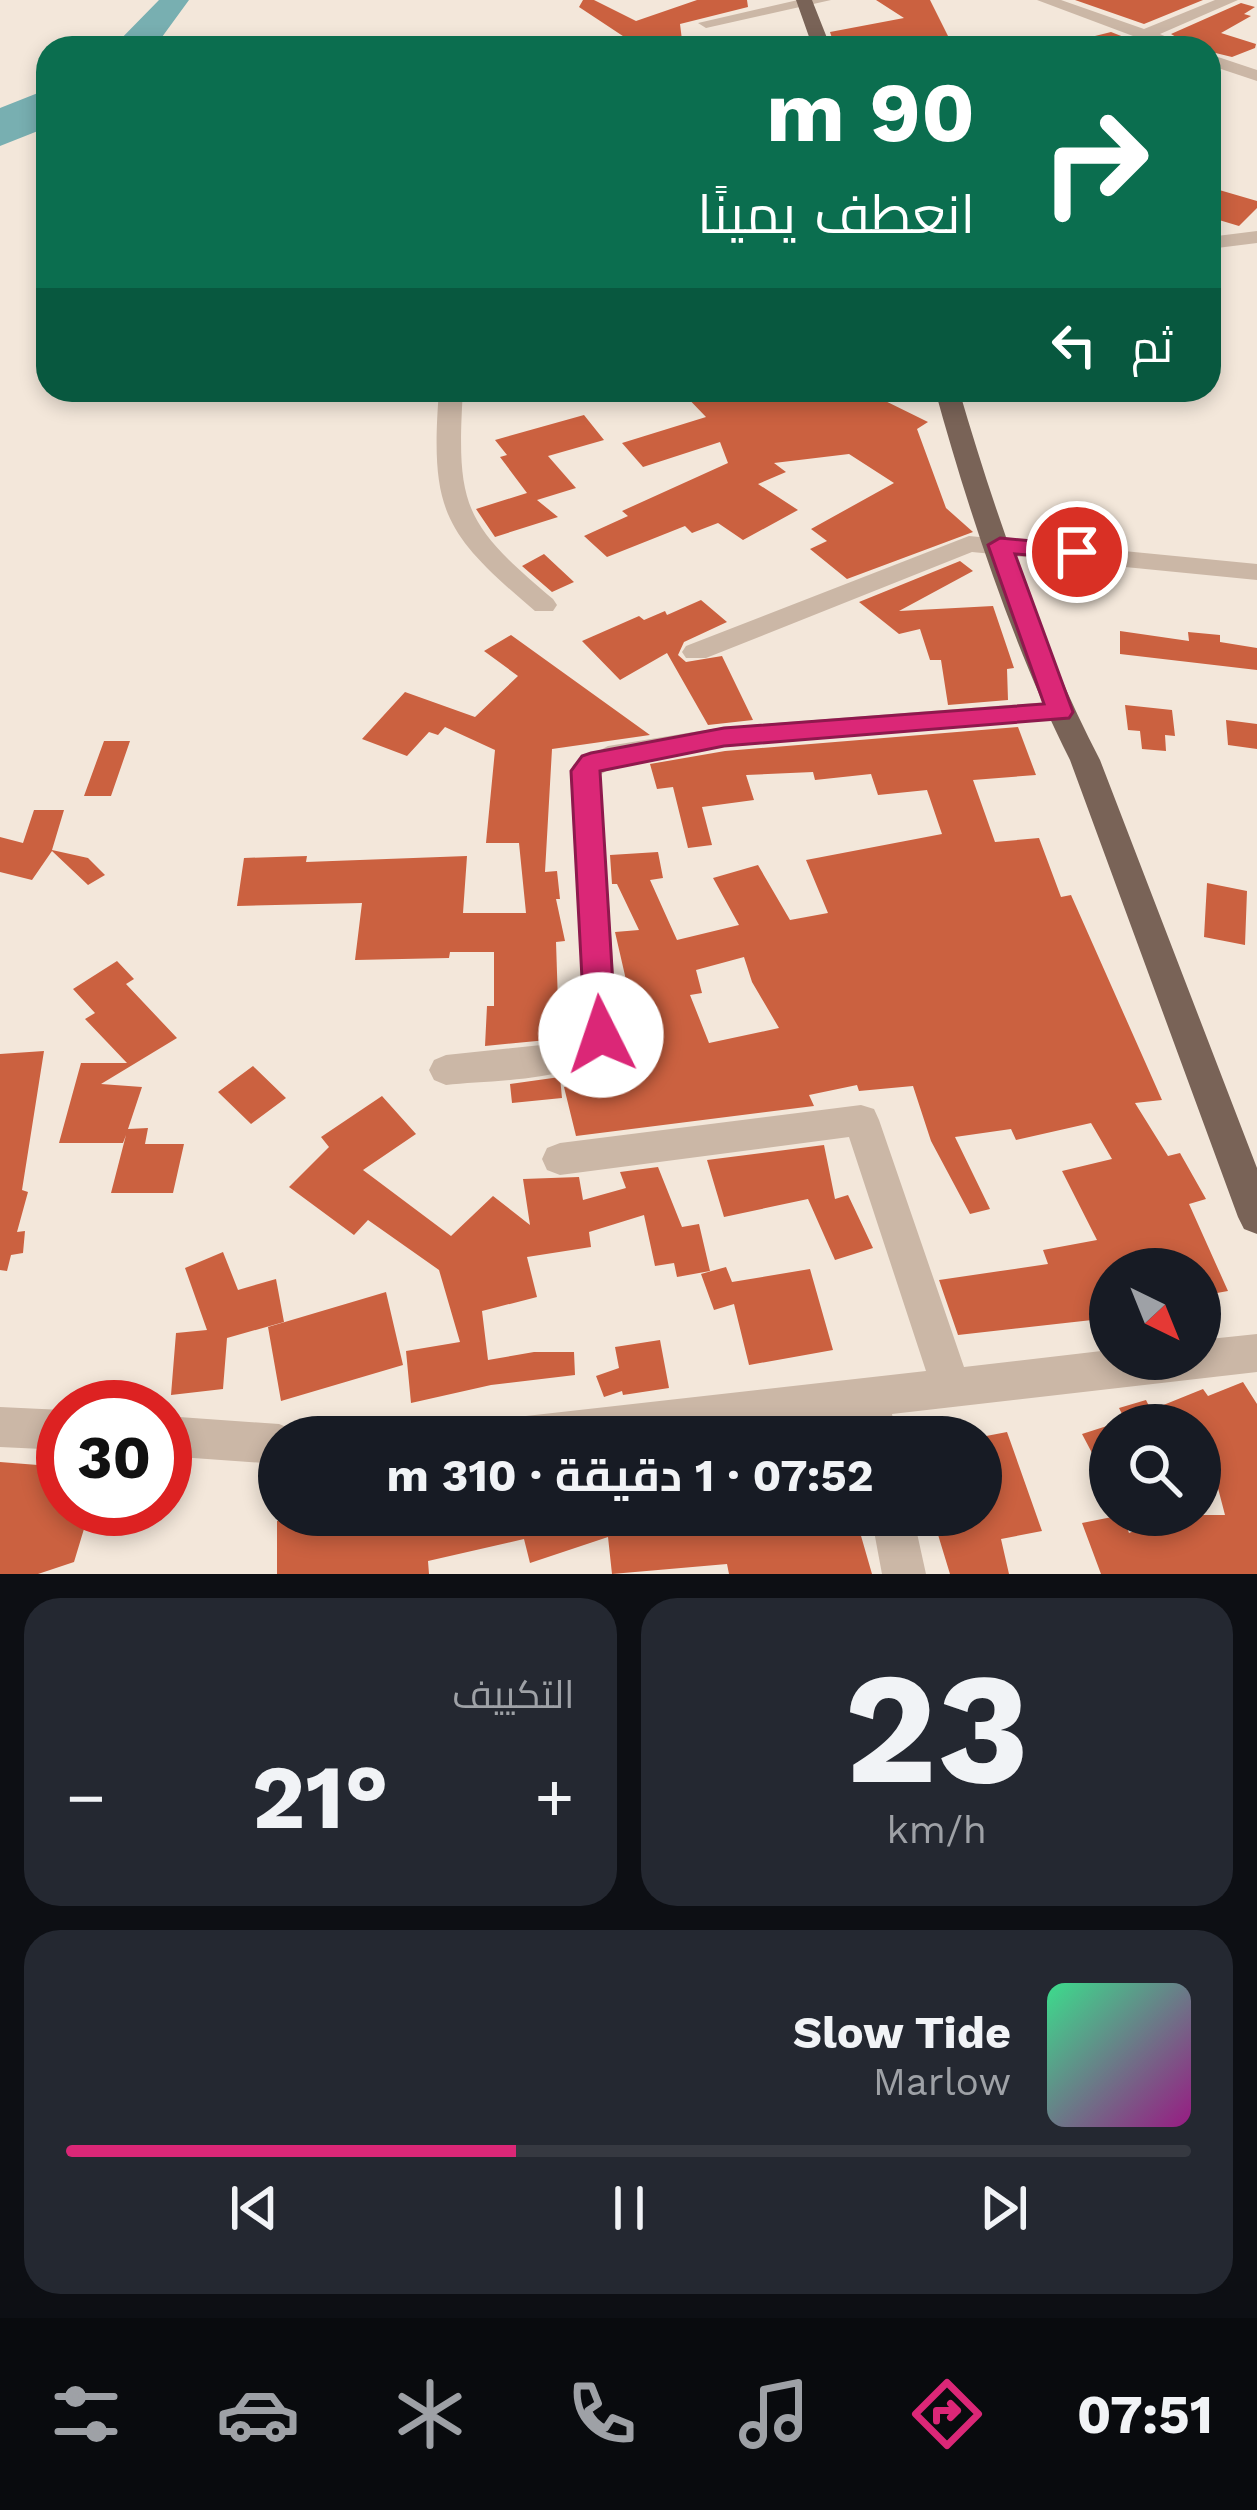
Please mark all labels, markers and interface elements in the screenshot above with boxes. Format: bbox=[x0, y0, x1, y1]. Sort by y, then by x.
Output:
text: 90 m bbox=[766, 63, 975, 161]
icon: right bbox=[1017, 84, 1173, 240]
text: انعطف يمينًا bbox=[697, 183, 975, 246]
icon: left bbox=[1041, 312, 1107, 378]
text: ثم bbox=[1131, 320, 1173, 373]
pin bbox=[1026, 501, 1128, 603]
icon: arrive bbox=[1044, 519, 1110, 585]
position arrow bbox=[538, 972, 664, 1098]
north arrow bbox=[1089, 1248, 1221, 1380]
map controls bbox=[1089, 1248, 1221, 1536]
speed limit sign: 30 bbox=[36, 1380, 192, 1536]
button: search bbox=[1089, 1404, 1221, 1536]
text: 07:52 · 1 دقيقة · 310 m bbox=[387, 1449, 873, 1502]
text: 23 bbox=[844, 1637, 1030, 1820]
text: التكييف bbox=[452, 1672, 575, 1717]
text: 21° bbox=[252, 1744, 389, 1850]
text: − bbox=[66, 1759, 106, 1836]
text: + bbox=[535, 1759, 574, 1836]
text: km/h bbox=[887, 1807, 987, 1852]
text: Slow Tide bbox=[793, 2006, 1011, 2059]
text: Marlow bbox=[873, 2059, 1011, 2104]
icon: previous bbox=[221, 2175, 287, 2241]
icon: pause bbox=[596, 2175, 662, 2241]
icon: next bbox=[971, 2175, 1037, 2241]
icon: filters bbox=[44, 2372, 128, 2456]
icon: car bbox=[216, 2372, 300, 2456]
icon: climate bbox=[388, 2372, 472, 2456]
icon: phone bbox=[560, 2372, 644, 2456]
icon: music bbox=[732, 2372, 816, 2456]
icon: directions bbox=[905, 2372, 989, 2456]
text: 07:51 bbox=[1077, 2383, 1213, 2446]

